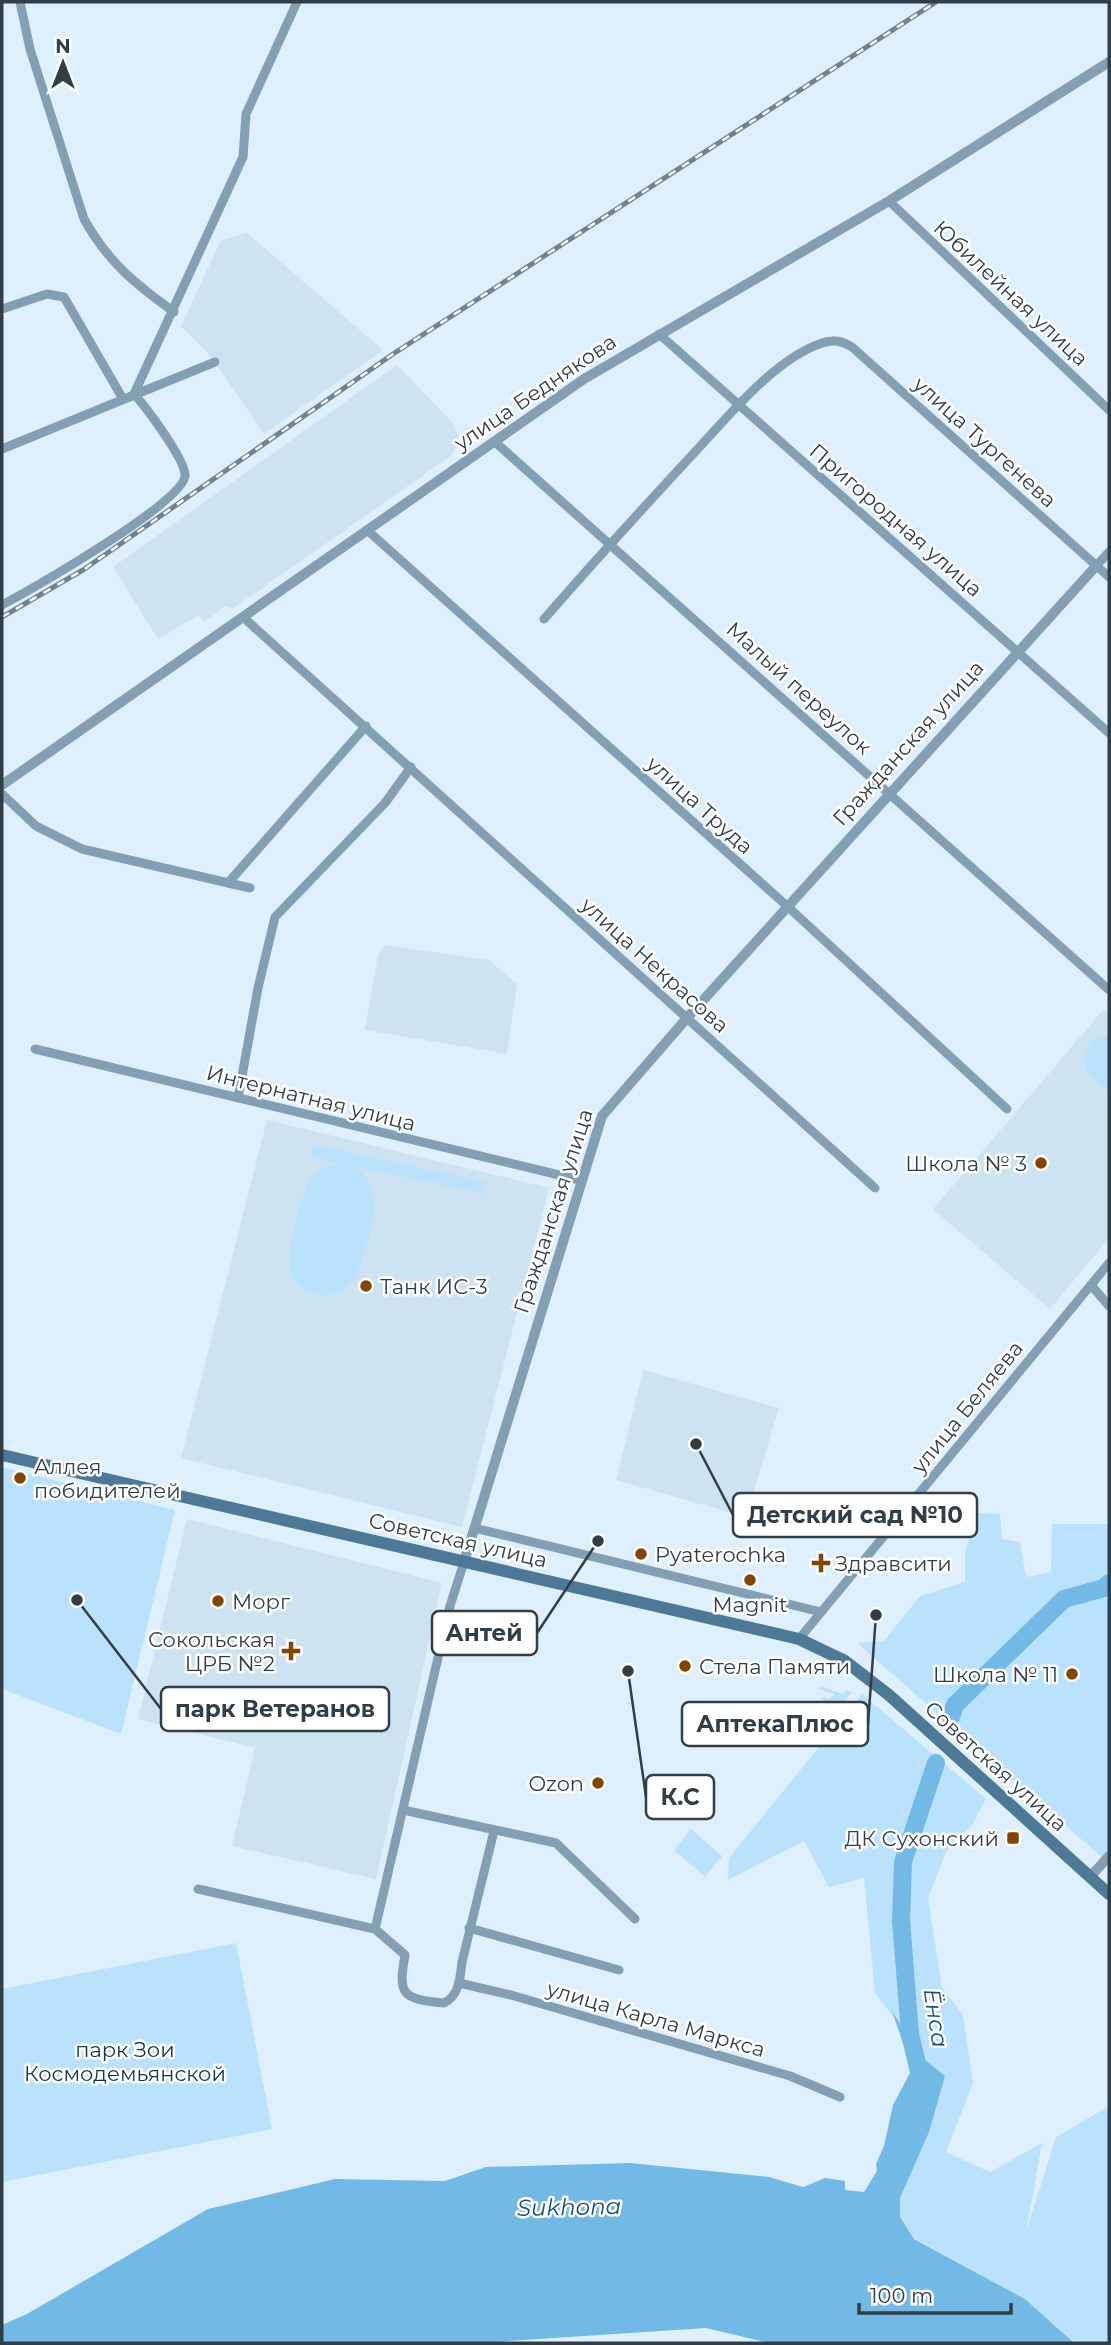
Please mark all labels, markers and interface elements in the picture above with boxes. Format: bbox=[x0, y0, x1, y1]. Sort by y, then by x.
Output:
north arrow bbox=[28, 28, 98, 98]
text: N bbox=[55, 35, 71, 58]
street label: Юбилейная улица bbox=[929, 215, 1093, 371]
street label: улица Беднякова bbox=[448, 329, 621, 456]
street label: улица Тургенева bbox=[908, 371, 1062, 513]
street label: Пригородная улица bbox=[805, 438, 987, 602]
street label: Малый переулок bbox=[721, 616, 877, 760]
street label: Гражданская улица bbox=[827, 655, 989, 831]
street label: улица Труда bbox=[641, 750, 758, 859]
street label: улица Некрасова bbox=[575, 891, 734, 1038]
street label: Интернатная улица bbox=[204, 1060, 418, 1136]
street label: Гражданская улица bbox=[508, 1106, 598, 1316]
place label: Школа № 3 bbox=[905, 1151, 1027, 1176]
marker: Школа № 3 bbox=[1033, 1155, 1049, 1171]
place label: Танк ИС-3 bbox=[380, 1274, 488, 1299]
marker: Танк ИС-3 bbox=[358, 1278, 374, 1294]
street label: улица Беляева bbox=[905, 1336, 1028, 1479]
place label: Аллея побидителей bbox=[34, 1454, 181, 1503]
marker: Аллея побидителей bbox=[12, 1470, 28, 1486]
callout: Детский сад №10 bbox=[733, 1493, 977, 1537]
text: Детский сад №10 bbox=[747, 1501, 963, 1529]
street label: Советская улица bbox=[366, 1507, 550, 1573]
place label: Pyaterochka bbox=[655, 1542, 786, 1567]
marker: Pyaterochka bbox=[633, 1546, 649, 1562]
place label: Здравсити bbox=[835, 1551, 952, 1576]
marker: Здравсити bbox=[813, 1555, 829, 1571]
marker: Magnit bbox=[742, 1572, 758, 1588]
place label: Морг bbox=[232, 1589, 290, 1614]
place label: Magnit bbox=[712, 1592, 788, 1617]
marker: Морг bbox=[210, 1593, 226, 1609]
callout: Антей bbox=[432, 1611, 537, 1655]
text: Антей bbox=[445, 1619, 523, 1647]
place label: Сокольская ЦРБ №2 bbox=[148, 1627, 275, 1676]
marker: Сокольская ЦРБ №2 bbox=[281, 1641, 301, 1661]
place label: Стела Памяти bbox=[699, 1654, 850, 1679]
marker: Стела Памяти bbox=[677, 1658, 693, 1674]
place label: Школа № 11 bbox=[933, 1662, 1058, 1687]
marker: Школа № 11 bbox=[1064, 1666, 1080, 1682]
callout: парк Ветеранов bbox=[161, 1687, 389, 1731]
text: парк Ветеранов bbox=[175, 1695, 375, 1723]
street label: Советская улица bbox=[920, 1696, 1072, 1836]
callout: АптекаПлюс bbox=[682, 1702, 868, 1746]
text: АптекаПлюс bbox=[696, 1710, 854, 1738]
place label: Ozon bbox=[528, 1771, 584, 1796]
marker: Ozon bbox=[590, 1775, 606, 1791]
callout: К.С bbox=[646, 1775, 714, 1819]
text: К.С bbox=[660, 1783, 700, 1811]
place label: ДК Сухонский bbox=[845, 1826, 999, 1851]
marker: ДК Сухонский bbox=[1005, 1830, 1021, 1846]
street label: улица Карла Маркса bbox=[543, 1976, 768, 2062]
water label: Ёнса bbox=[918, 1986, 954, 2050]
park label: парк Зои Космодемьянской bbox=[24, 2037, 226, 2086]
water label: Sukhona bbox=[517, 2192, 621, 2222]
scale bar bbox=[859, 2272, 1011, 2316]
text: 100 m bbox=[870, 2283, 933, 2308]

